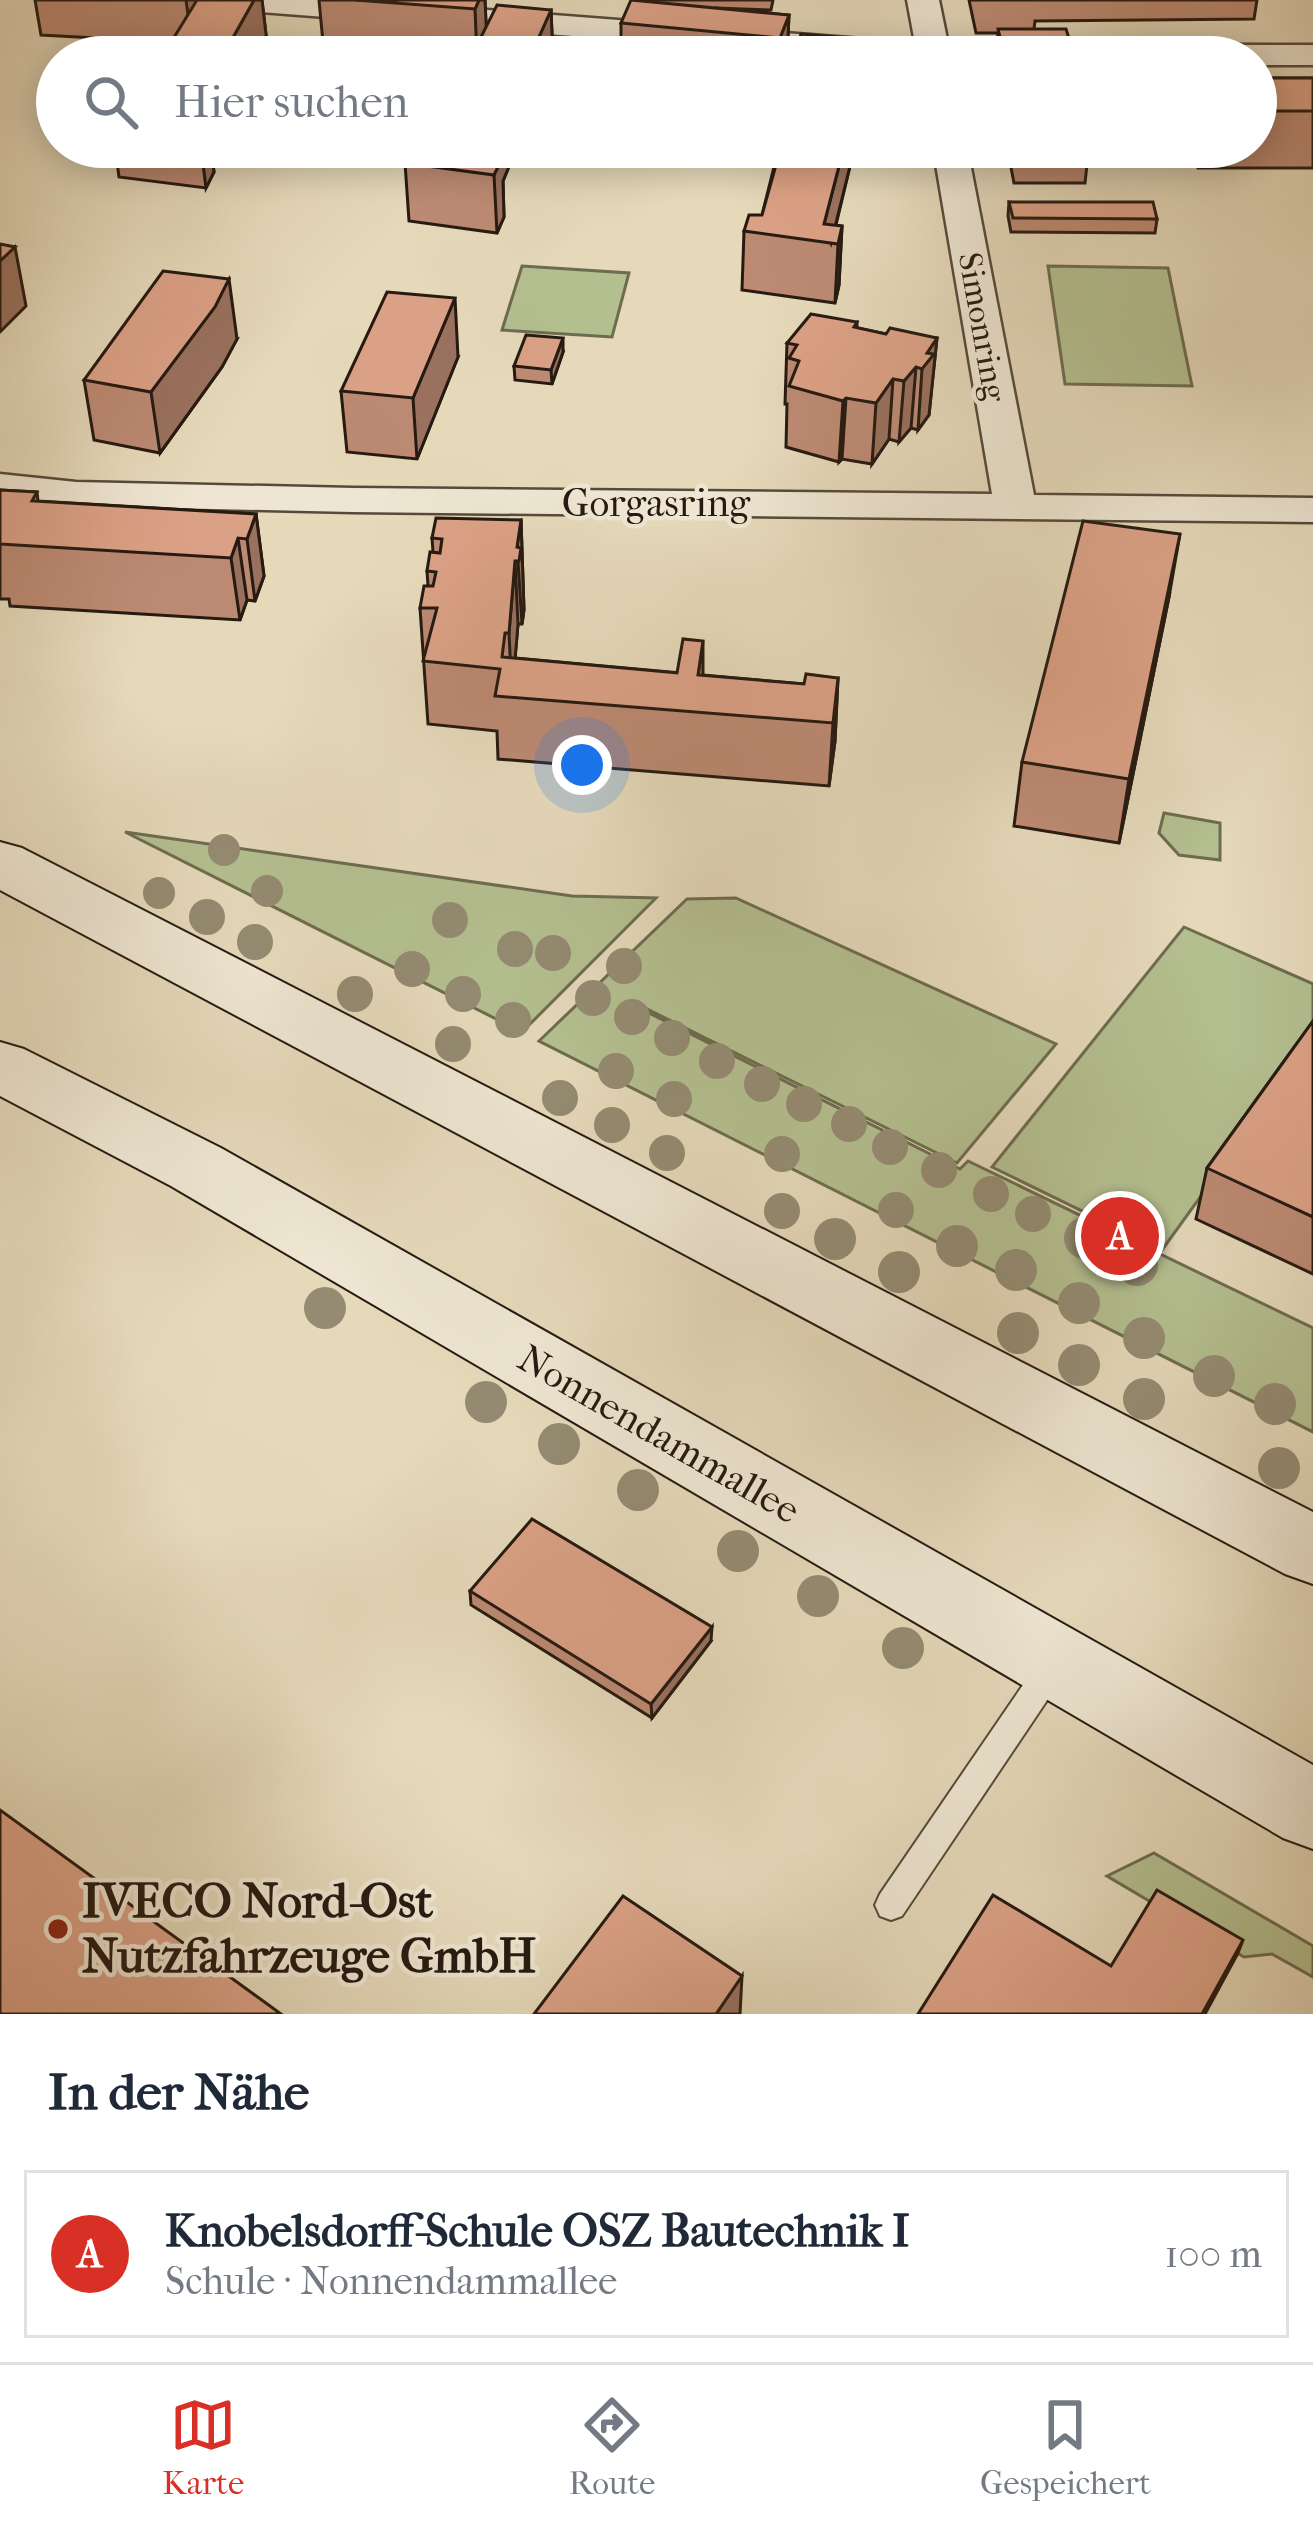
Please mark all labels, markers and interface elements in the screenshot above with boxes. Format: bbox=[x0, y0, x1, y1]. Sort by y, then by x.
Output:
search box bbox=[36, 36, 1277, 168]
icon: search bbox=[78, 69, 144, 135]
text: Hier suchen bbox=[174, 76, 409, 129]
street label: Simonring bbox=[950, 250, 1014, 405]
street label: Gorgasring bbox=[562, 480, 751, 526]
your location bbox=[552, 735, 612, 795]
pin: A bbox=[1081, 1191, 1159, 1281]
street label: Nonnendammallee bbox=[510, 1335, 808, 1533]
place label: IVECO Nord-Ost Nutzfahrzeuge GmbH bbox=[82, 1873, 536, 1984]
marker: IVECO Nord-Ost Nutzfahrzeuge GmbH bbox=[45, 1916, 71, 1942]
text: In der Nähe bbox=[48, 2062, 309, 2122]
text: Knobelsdorff-Schule OSZ Bautechnik I bbox=[165, 2205, 910, 2258]
text: A bbox=[77, 2231, 103, 2277]
text: 100 m bbox=[1164, 2231, 1262, 2277]
text: Schule · Nonnendammallee bbox=[165, 2258, 617, 2304]
tab: Karte bbox=[162, 2392, 244, 2503]
tab: Route bbox=[569, 2392, 655, 2503]
tab: Gespeichert bbox=[980, 2392, 1151, 2503]

